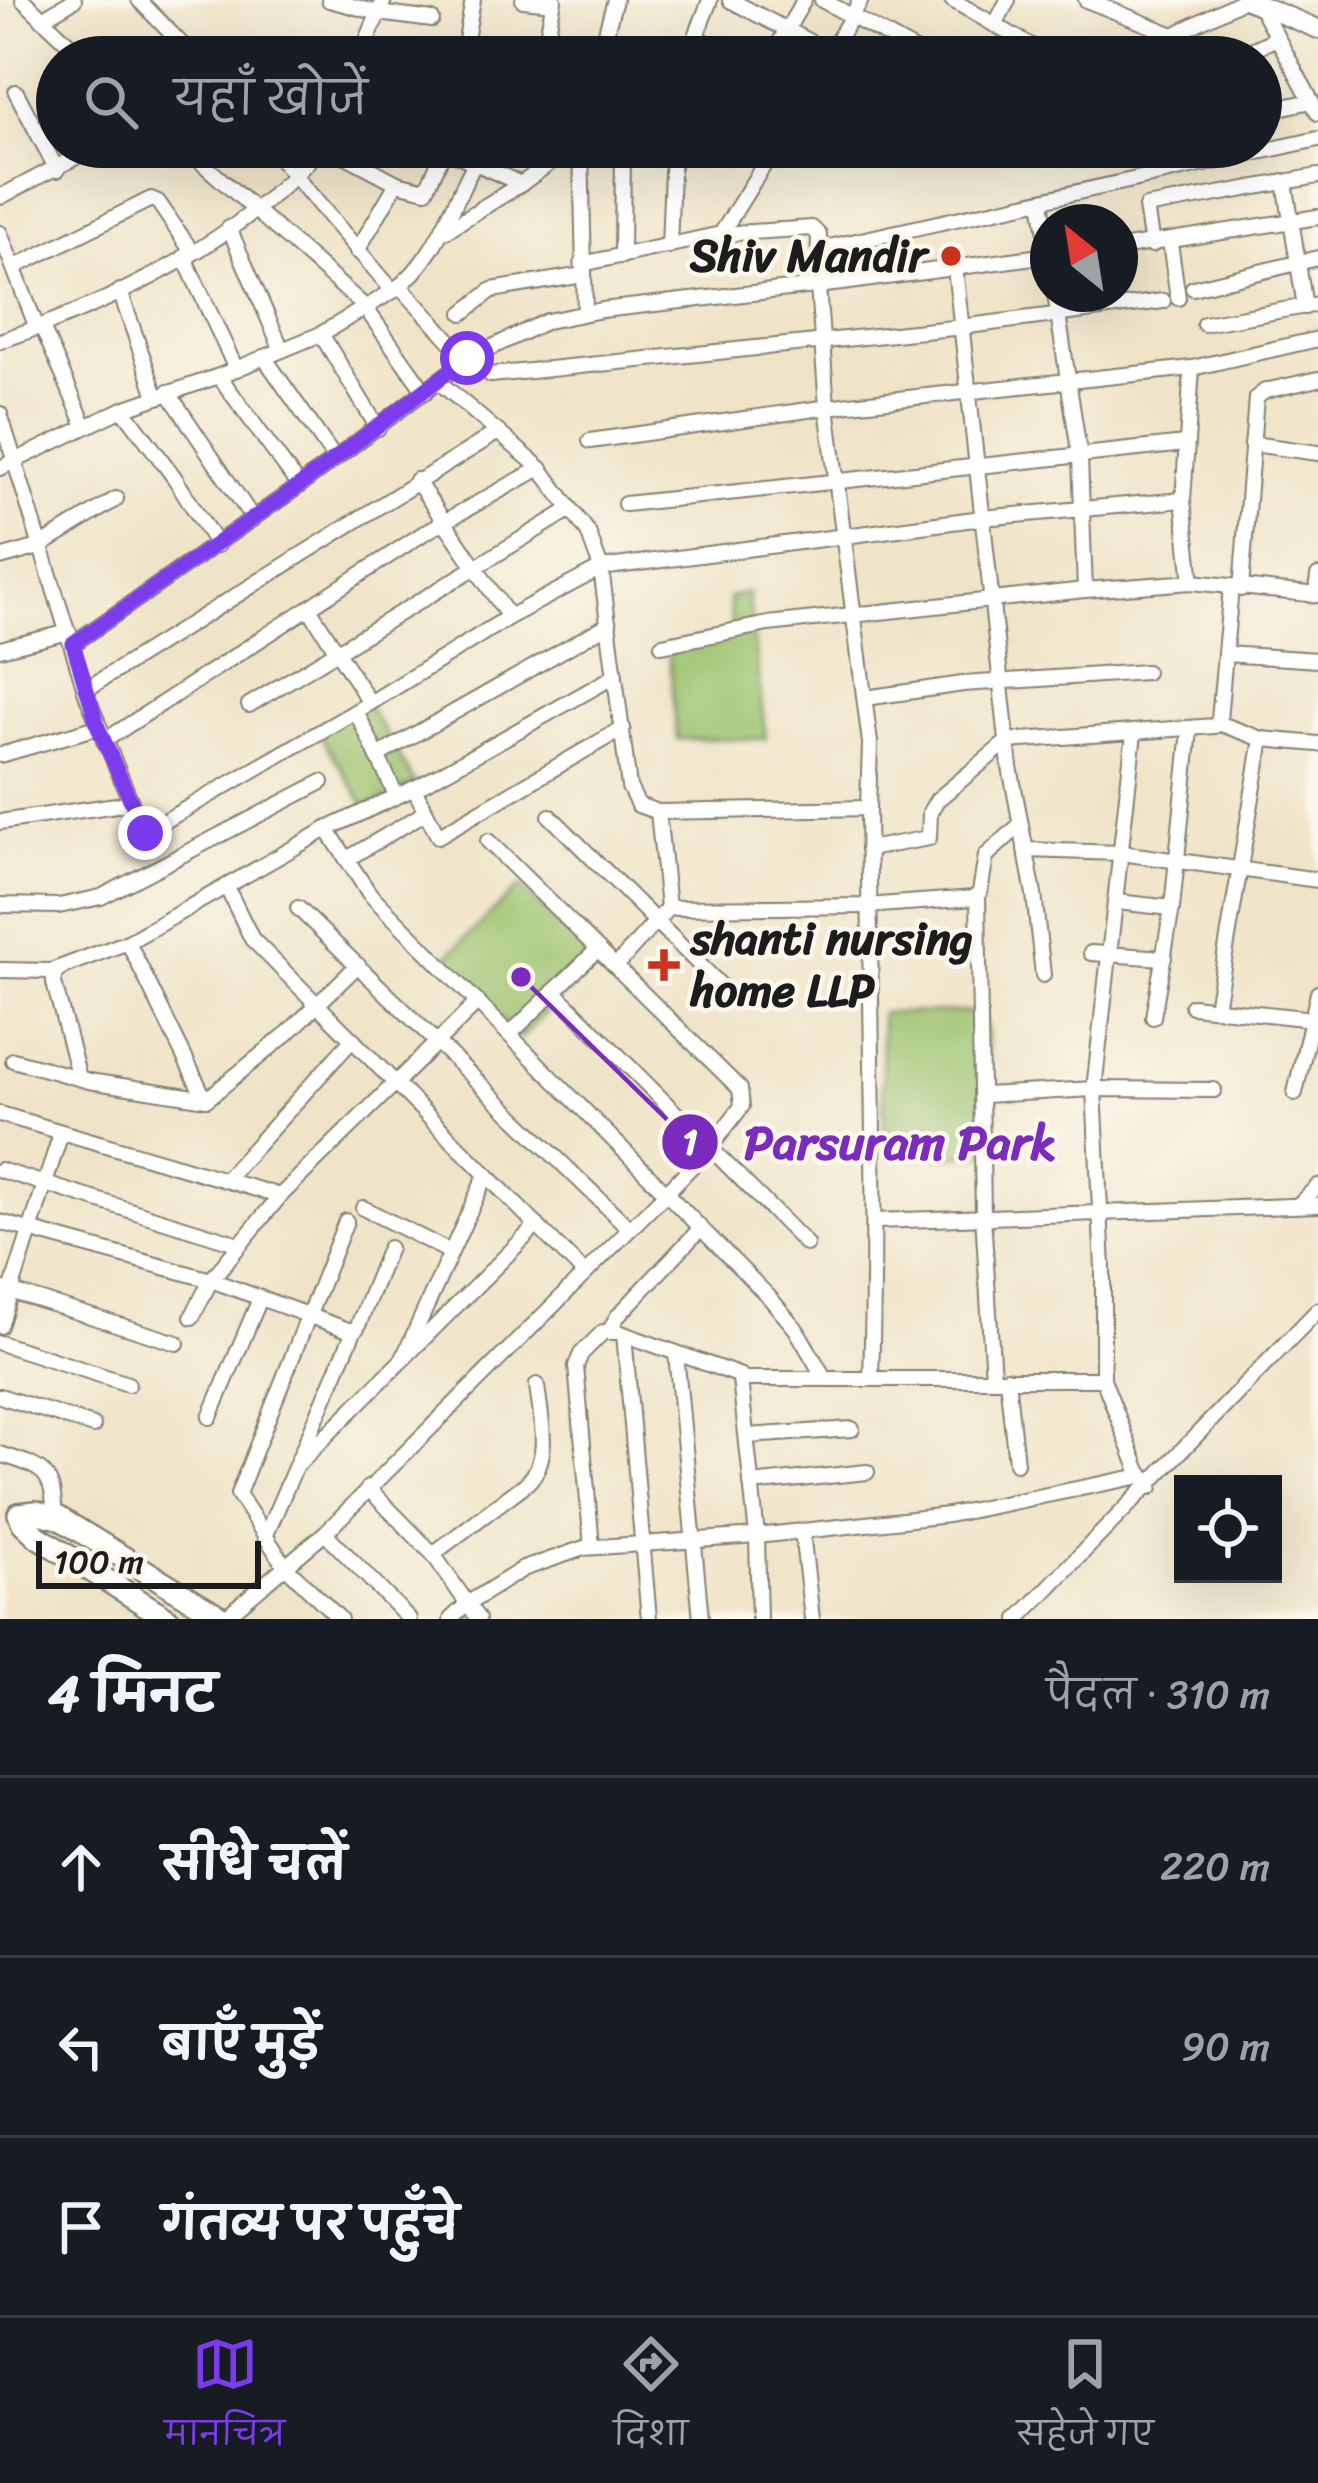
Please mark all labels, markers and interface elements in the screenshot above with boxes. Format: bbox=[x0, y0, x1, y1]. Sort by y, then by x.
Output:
search box bbox=[36, 36, 1282, 168]
text: यहाँ खोजें bbox=[174, 59, 368, 139]
icon: search bbox=[78, 69, 144, 135]
north arrow bbox=[1030, 204, 1138, 312]
place label: Shiv Mandir bbox=[689, 216, 931, 296]
marker: Shiv Mandir bbox=[938, 243, 964, 269]
route start bbox=[440, 331, 494, 385]
route end bbox=[118, 806, 172, 860]
place label: shanti nursing home LLP bbox=[689, 899, 973, 1031]
marker: shanti nursing home LLP bbox=[648, 949, 680, 981]
callout: Parsuram Park bbox=[660, 1100, 1080, 1184]
text: Parsuram Park bbox=[744, 1100, 1056, 1185]
text: 1 bbox=[682, 1110, 698, 1174]
map controls bbox=[1174, 1475, 1282, 1583]
button: locate bbox=[1174, 1475, 1282, 1583]
text: 100 m bbox=[54, 1533, 144, 1591]
scale bar bbox=[36, 1535, 261, 1588]
text: 4 मिनट bbox=[48, 1649, 217, 1739]
text: पैदल · 310 m bbox=[1046, 1660, 1270, 1729]
text: सीधे चलें bbox=[162, 1824, 346, 1904]
text: 220 m bbox=[1160, 1832, 1270, 1901]
icon: ahead bbox=[48, 1834, 114, 1900]
text: बाएँ मुड़ें bbox=[162, 2004, 320, 2084]
text: 90 m bbox=[1181, 2012, 1270, 2081]
icon: left bbox=[48, 2014, 114, 2080]
text: गंतव्य पर पहुँचे bbox=[162, 2184, 459, 2264]
icon: arrive bbox=[48, 2194, 114, 2260]
tab: मानचित्र bbox=[164, 2331, 285, 2470]
tab: दिशा bbox=[613, 2331, 688, 2470]
tab: सहेजे गए bbox=[1017, 2331, 1154, 2470]

